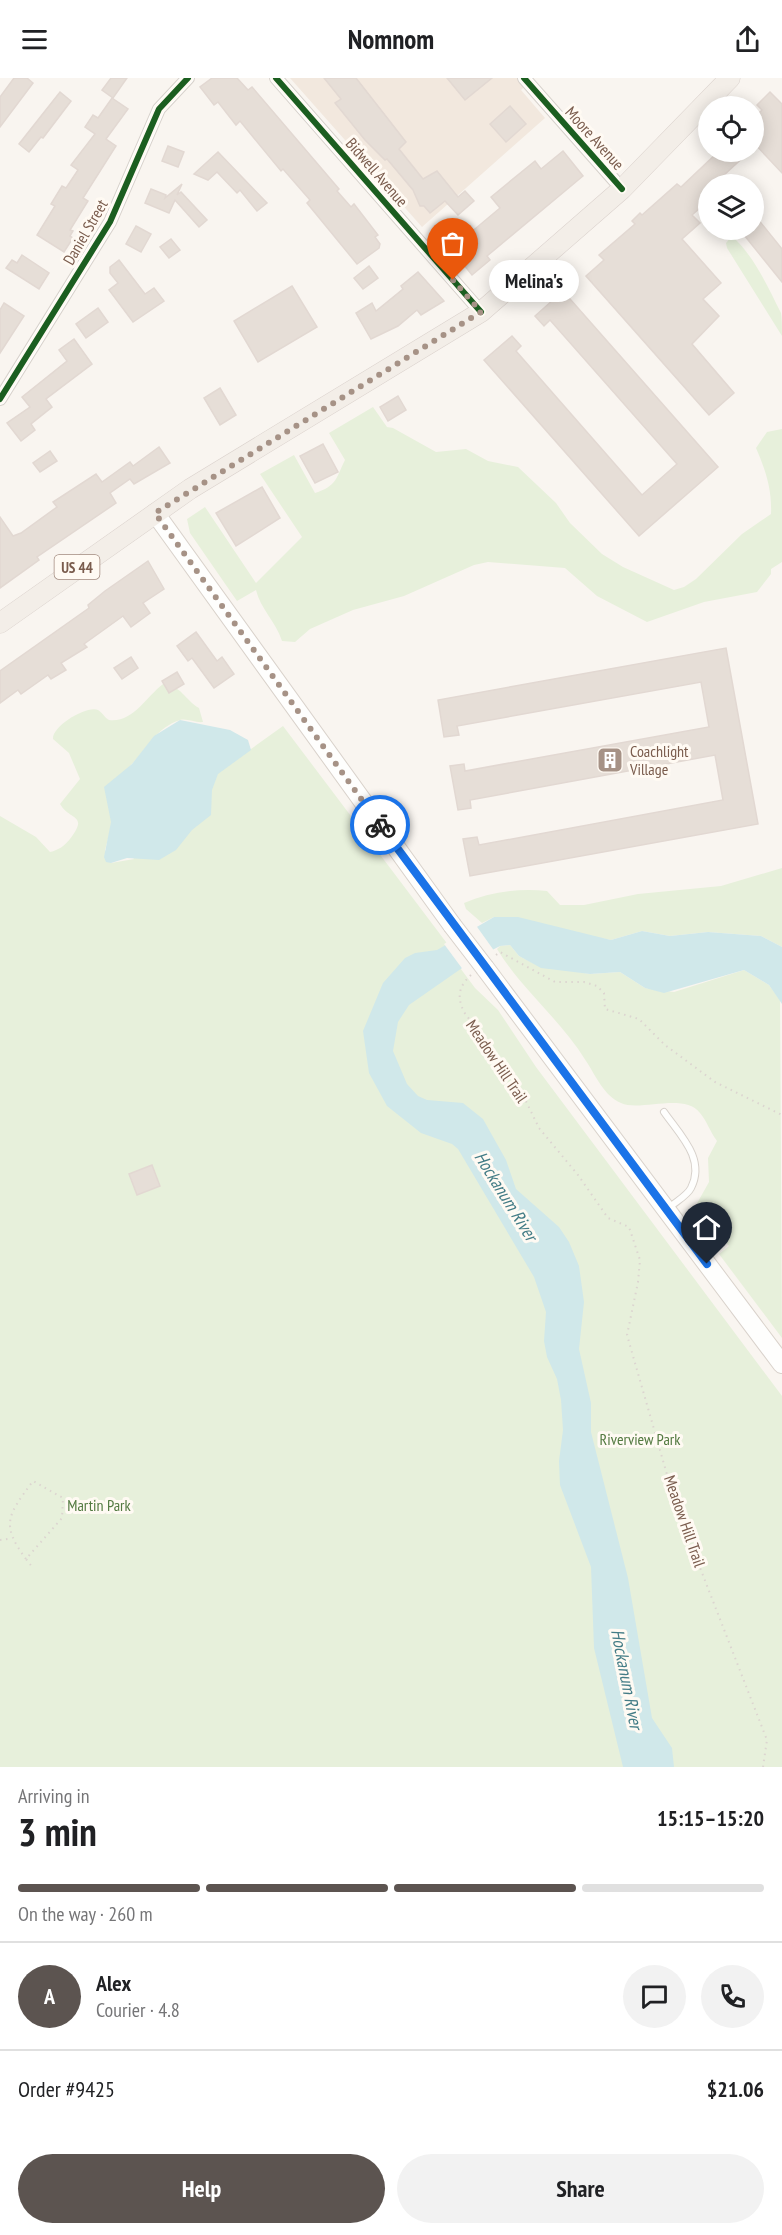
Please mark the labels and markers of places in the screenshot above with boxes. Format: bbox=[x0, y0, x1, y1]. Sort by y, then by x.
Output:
pin bbox=[427, 218, 478, 280]
callout: Melina's bbox=[489, 259, 579, 301]
place label: Coachlight Village bbox=[629, 741, 689, 779]
building icon: Coachlight Village bbox=[595, 745, 625, 775]
pin bbox=[681, 1202, 732, 1264]

